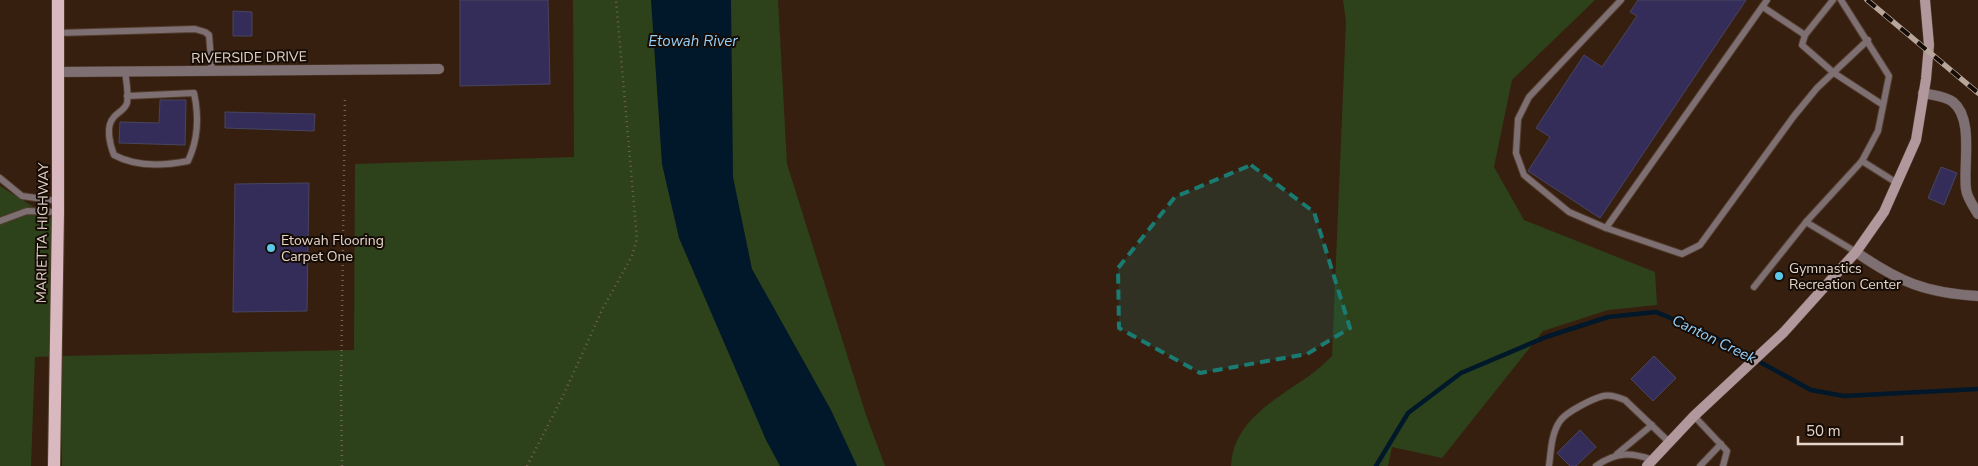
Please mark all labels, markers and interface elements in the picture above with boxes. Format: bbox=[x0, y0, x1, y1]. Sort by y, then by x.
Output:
water label: Etowah River bbox=[648, 31, 738, 51]
street label: RIVERSIDE DRIVE bbox=[191, 47, 307, 68]
street label: MARIETTA HIGHWAY bbox=[32, 162, 53, 303]
place label: Etowah Flooring Carpet One bbox=[281, 231, 384, 266]
marker: Etowah Flooring Carpet One bbox=[265, 242, 277, 254]
place label: Gymnastics Recreation Center bbox=[1789, 259, 1901, 294]
marker: Gymnastics Recreation Center bbox=[1773, 270, 1785, 282]
water label: Canton Creek bbox=[1669, 310, 1760, 368]
scale bar bbox=[1798, 414, 1902, 446]
text: 50 m bbox=[1806, 421, 1841, 441]

